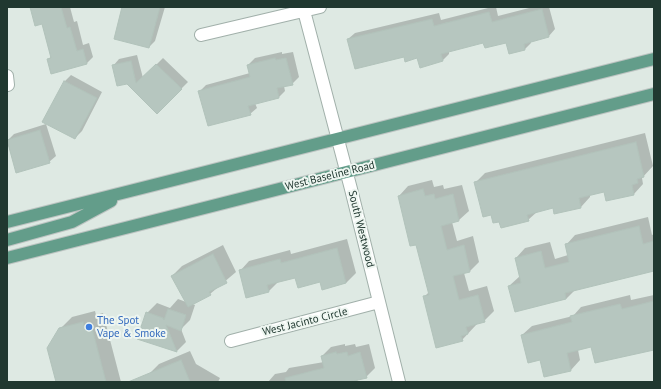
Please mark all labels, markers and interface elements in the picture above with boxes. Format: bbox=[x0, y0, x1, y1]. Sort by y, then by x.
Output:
street label: West Baseline Road bbox=[284, 159, 376, 193]
street label: South Westwood bbox=[345, 189, 377, 269]
street label: West Jacinto Circle bbox=[261, 305, 349, 339]
place label: The Spot Vape & Smoke bbox=[97, 314, 166, 340]
marker: The Spot Vape & Smoke bbox=[84, 322, 94, 332]

